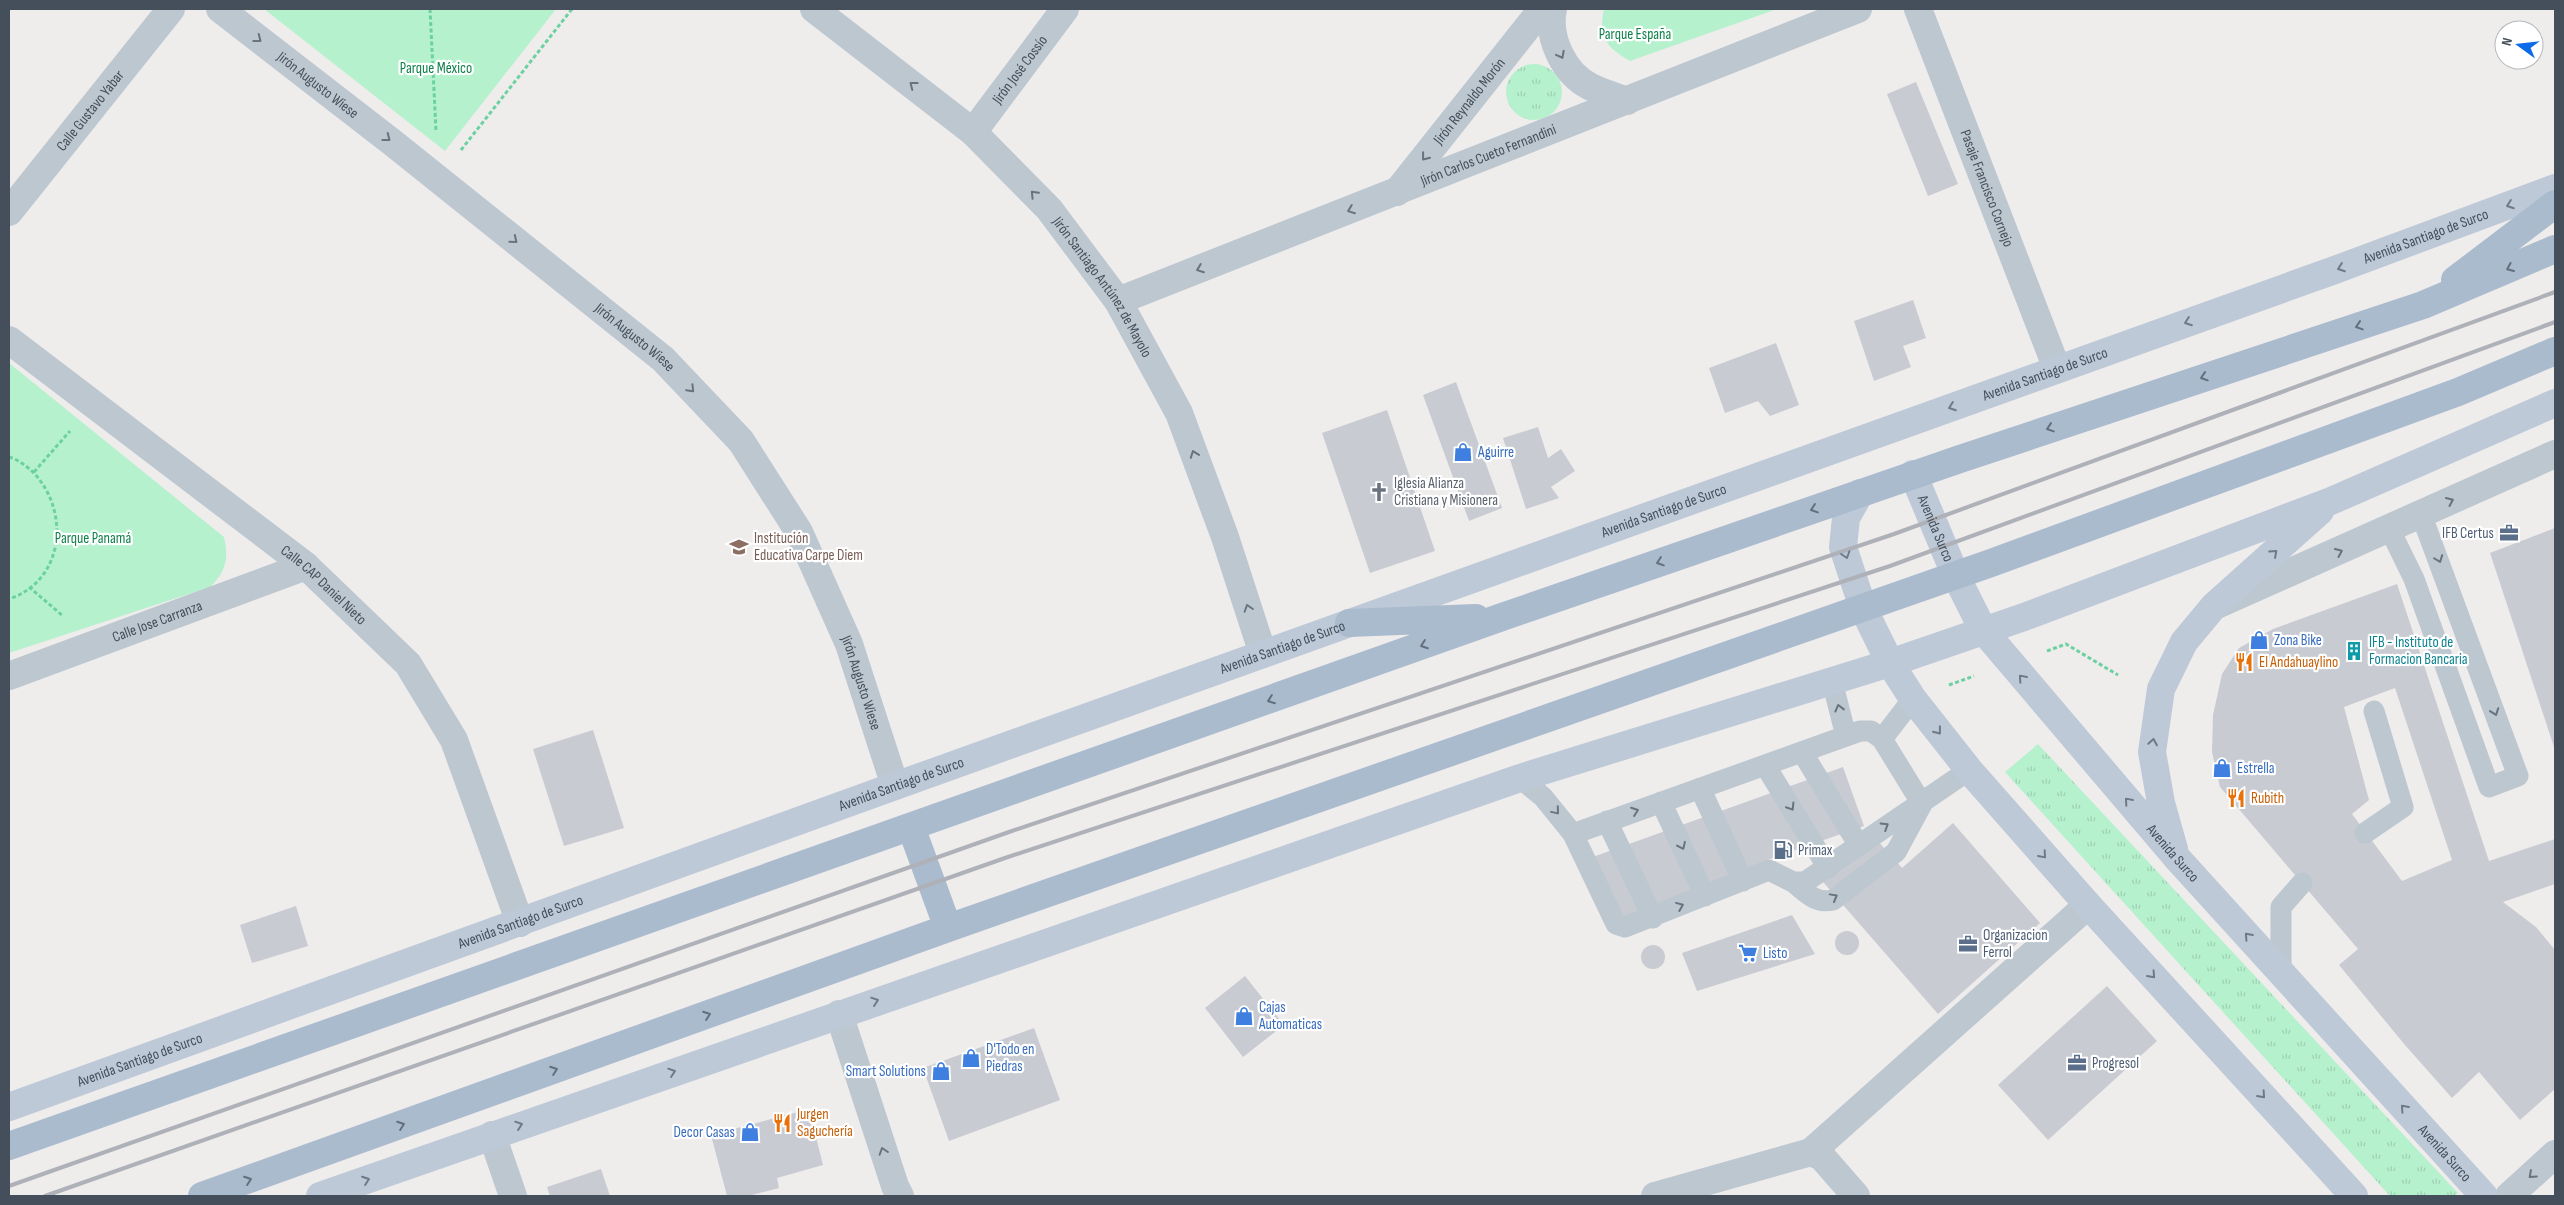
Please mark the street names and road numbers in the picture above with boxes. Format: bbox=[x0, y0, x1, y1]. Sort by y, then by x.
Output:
street label: Jirón José Cossío bbox=[988, 32, 1052, 109]
street label: Jirón Augusto Wiese bbox=[272, 47, 362, 123]
street label: Jirón Reynaldo Morón bbox=[1429, 54, 1510, 149]
street label: Calle Gustavo Yabar bbox=[52, 66, 129, 155]
street label: Jirón Carlos Cueto Fernandini bbox=[1417, 120, 1559, 191]
street label: Pasaje Francisco Cornejo bbox=[1956, 127, 2018, 250]
street label: Avenida Santiago de Surco bbox=[2360, 205, 2491, 269]
street label: Jirón Santiago Antúnez de Mayolo bbox=[1047, 212, 1156, 361]
street label: Jirón Augusto Wiese bbox=[590, 298, 679, 376]
street label: Avenida Santiago de Surco bbox=[1979, 343, 2110, 406]
street label: Avenida Santiago de Surco bbox=[1598, 480, 1729, 542]
street label: Avenida Surco bbox=[1913, 491, 1958, 565]
street label: Calle CAP Daniel Nieto bbox=[277, 541, 370, 629]
street label: Calle Jose Carranza bbox=[110, 596, 205, 647]
street label: Avenida Santiago de Surco bbox=[1217, 616, 1348, 679]
street label: Jirón Augusto Wiese bbox=[836, 632, 885, 733]
street label: Avenida Santiago de Surco bbox=[835, 753, 967, 816]
street label: Avenida Surco bbox=[2142, 820, 2203, 886]
street label: Avenida Santiago de Surco bbox=[455, 891, 586, 954]
street label: Avenida Santiago de Surco bbox=[74, 1029, 205, 1092]
street label: Avenida Surco bbox=[2413, 1120, 2475, 1186]

